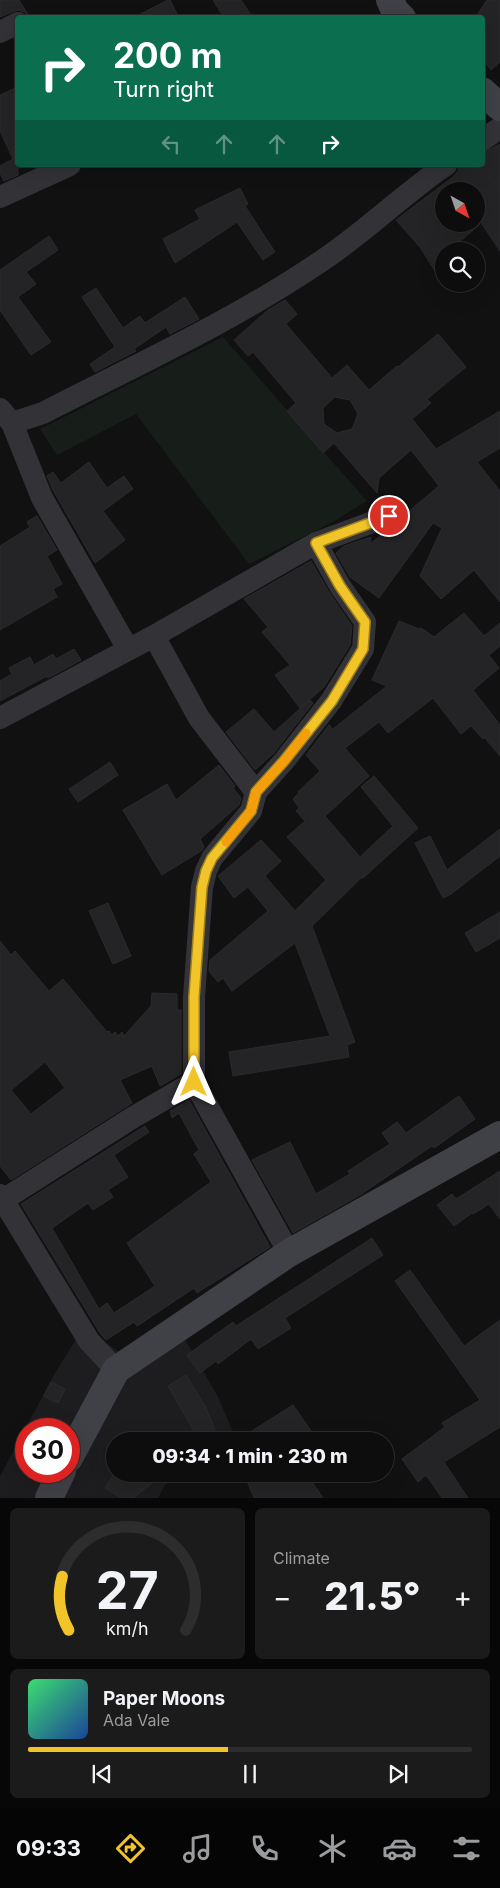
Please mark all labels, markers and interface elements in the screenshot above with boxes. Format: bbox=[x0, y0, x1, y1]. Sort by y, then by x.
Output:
text: 200 m bbox=[113, 34, 222, 76]
icon: right bbox=[30, 35, 95, 100]
text: Turn right bbox=[113, 76, 214, 102]
icon: left bbox=[157, 130, 185, 158]
icon: ahead bbox=[210, 130, 238, 158]
icon: ahead bbox=[263, 130, 291, 158]
icon: right bbox=[316, 130, 344, 158]
north arrow bbox=[435, 182, 485, 232]
map controls bbox=[435, 182, 485, 292]
button: search bbox=[435, 242, 485, 292]
pin bbox=[368, 495, 410, 537]
icon: arrive bbox=[375, 502, 403, 530]
position arrow bbox=[167, 1055, 219, 1107]
speed limit sign: 30 bbox=[15, 1418, 80, 1483]
text: 09:34 · 1 min · 230 m bbox=[152, 1445, 348, 1468]
text: Climate bbox=[273, 1548, 330, 1568]
text: 27 bbox=[96, 1559, 159, 1622]
text: 21.5° bbox=[324, 1573, 421, 1619]
text: − bbox=[273, 1580, 292, 1614]
text: + bbox=[453, 1580, 472, 1614]
text: km/h bbox=[106, 1618, 149, 1639]
text: Paper Moons bbox=[103, 1687, 225, 1710]
text: Ada Vale bbox=[103, 1710, 170, 1730]
icon: previous bbox=[88, 1760, 116, 1788]
icon: pause bbox=[236, 1760, 264, 1788]
icon: next bbox=[384, 1760, 412, 1788]
icon: directions bbox=[113, 1831, 148, 1866]
icon: music bbox=[180, 1831, 215, 1866]
icon: phone bbox=[247, 1831, 282, 1866]
icon: climate bbox=[315, 1831, 350, 1866]
icon: car bbox=[382, 1831, 417, 1866]
icon: filters bbox=[449, 1831, 484, 1866]
text: 09:33 bbox=[16, 1835, 81, 1861]

